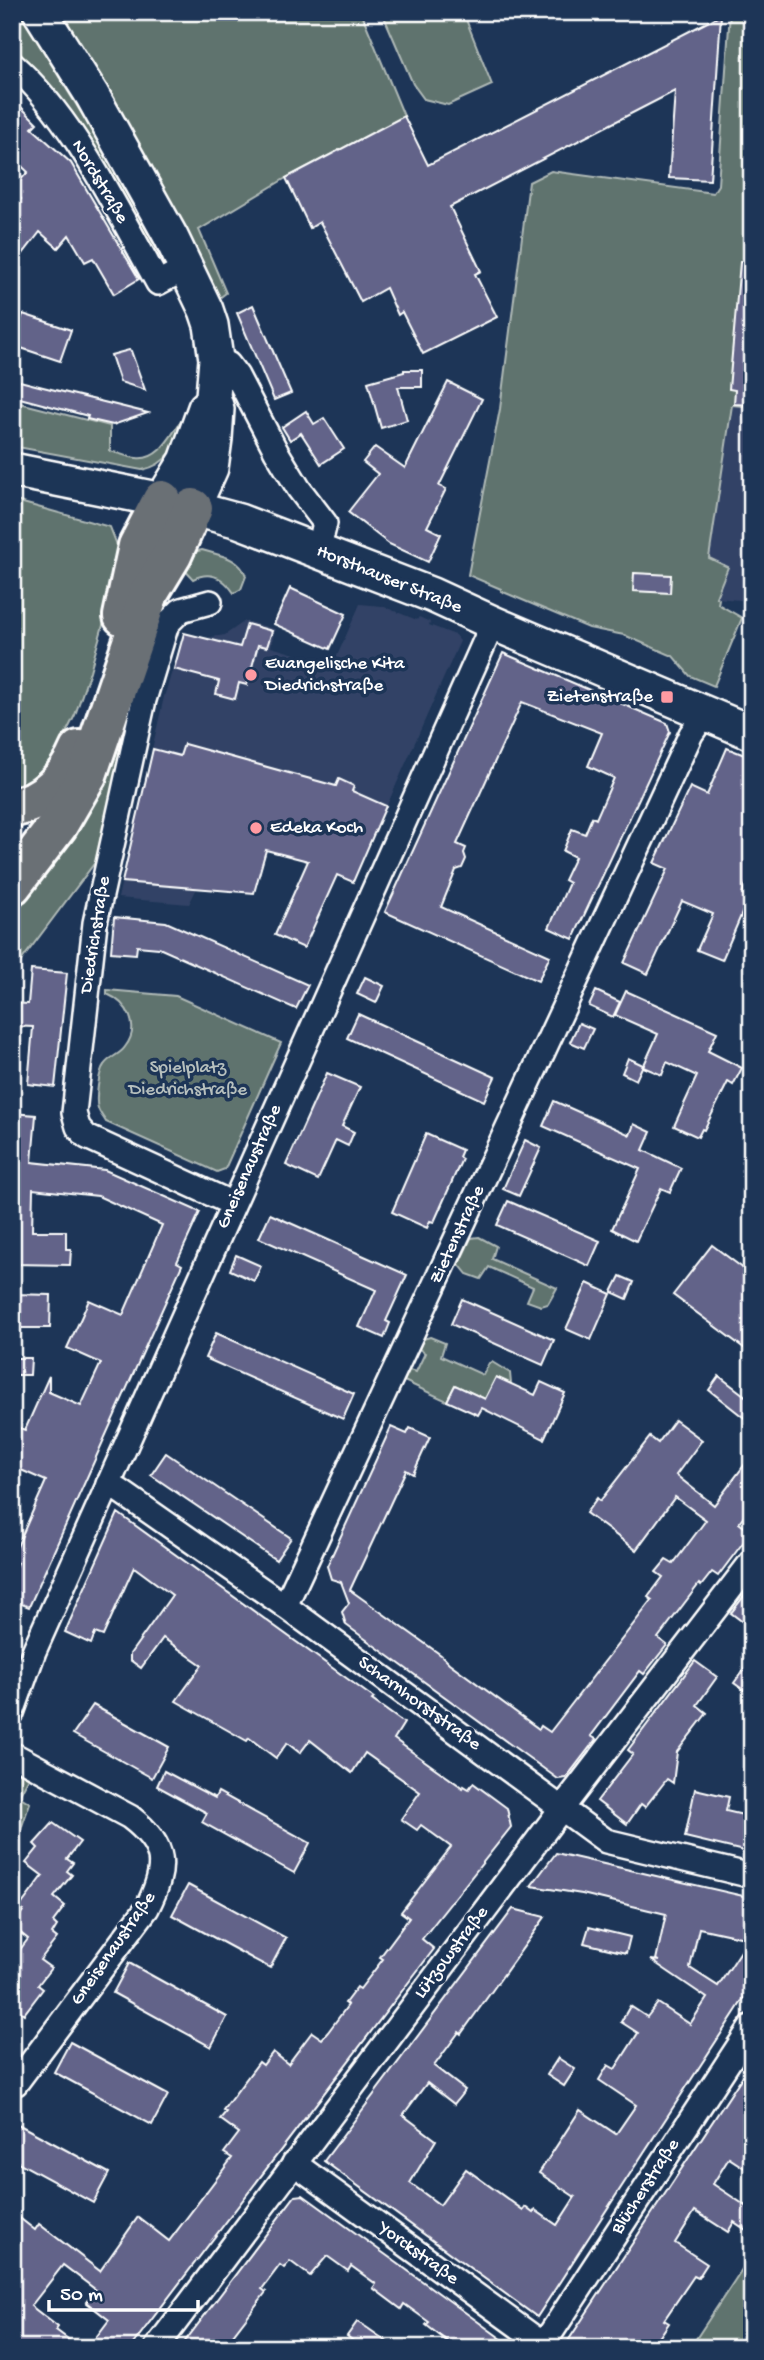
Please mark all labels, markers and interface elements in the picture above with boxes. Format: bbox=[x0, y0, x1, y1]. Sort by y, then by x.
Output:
street label: Nordstraße bbox=[65, 136, 133, 228]
street label: Horsthauser Straße bbox=[313, 540, 465, 620]
place label: Evangelische Kita Diedrichstraße bbox=[263, 653, 406, 698]
marker: Evangelische Kita Diedrichstraße bbox=[243, 667, 259, 683]
place label: Zietenstraße bbox=[547, 686, 653, 709]
marker: Zietenstraße bbox=[659, 689, 675, 705]
place label: Edeka Koch bbox=[270, 817, 363, 840]
marker: Edeka Koch bbox=[248, 820, 264, 836]
street label: Diedrichstraße bbox=[75, 875, 117, 997]
park label: Spielplatz Diedrichstraße bbox=[127, 1057, 247, 1102]
street label: Gneisenaustraße bbox=[212, 1101, 288, 1233]
street label: Zietenstraße bbox=[425, 1182, 491, 1288]
street label: Scharnhorststraße bbox=[353, 1652, 485, 1757]
street label: Gneisenaustraße bbox=[66, 1888, 162, 2010]
street label: Lützowstraße bbox=[410, 1902, 494, 2004]
street label: Blücherstraße bbox=[606, 2135, 686, 2240]
street label: Yorckstraße bbox=[372, 2216, 463, 2291]
scale bar bbox=[49, 2269, 198, 2313]
text: 50 m bbox=[60, 2284, 103, 2309]

